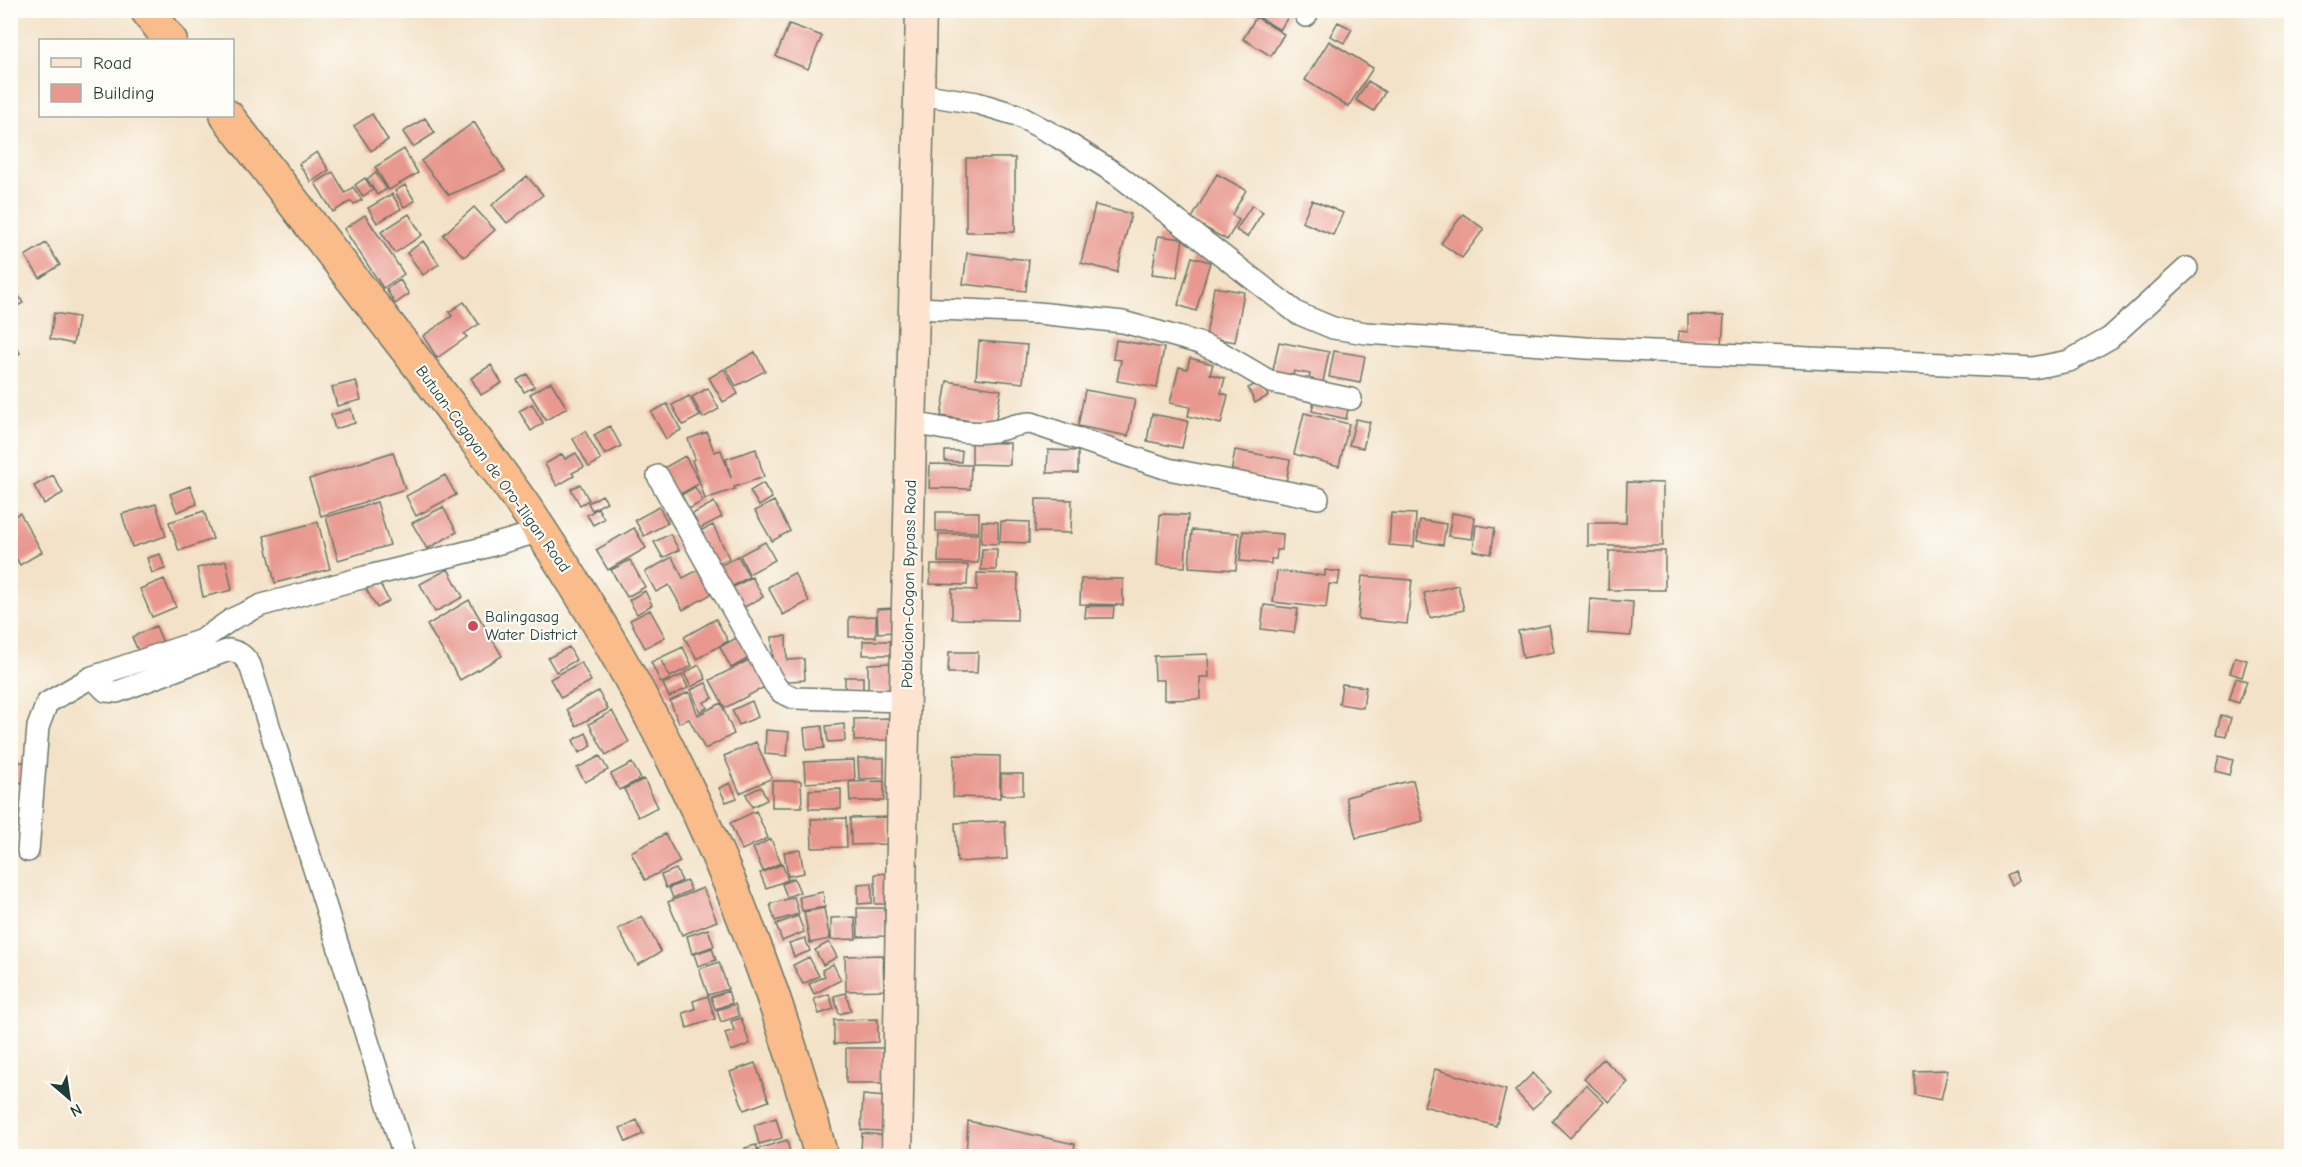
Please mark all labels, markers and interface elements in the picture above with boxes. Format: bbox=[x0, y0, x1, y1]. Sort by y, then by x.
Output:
legend bbox=[39, 39, 234, 117]
text: Road bbox=[93, 53, 132, 74]
text: Building bbox=[93, 83, 155, 104]
street label: Butuan-Cagayan de Oro-Iligan Road bbox=[412, 362, 574, 576]
street label: Poblacion-Cogon Bypass Road bbox=[898, 480, 920, 688]
place label: Balingasag Water District bbox=[485, 608, 577, 644]
marker: Balingasag Water District bbox=[466, 619, 480, 633]
north arrow bbox=[39, 1068, 99, 1128]
text: N bbox=[67, 1100, 85, 1121]

